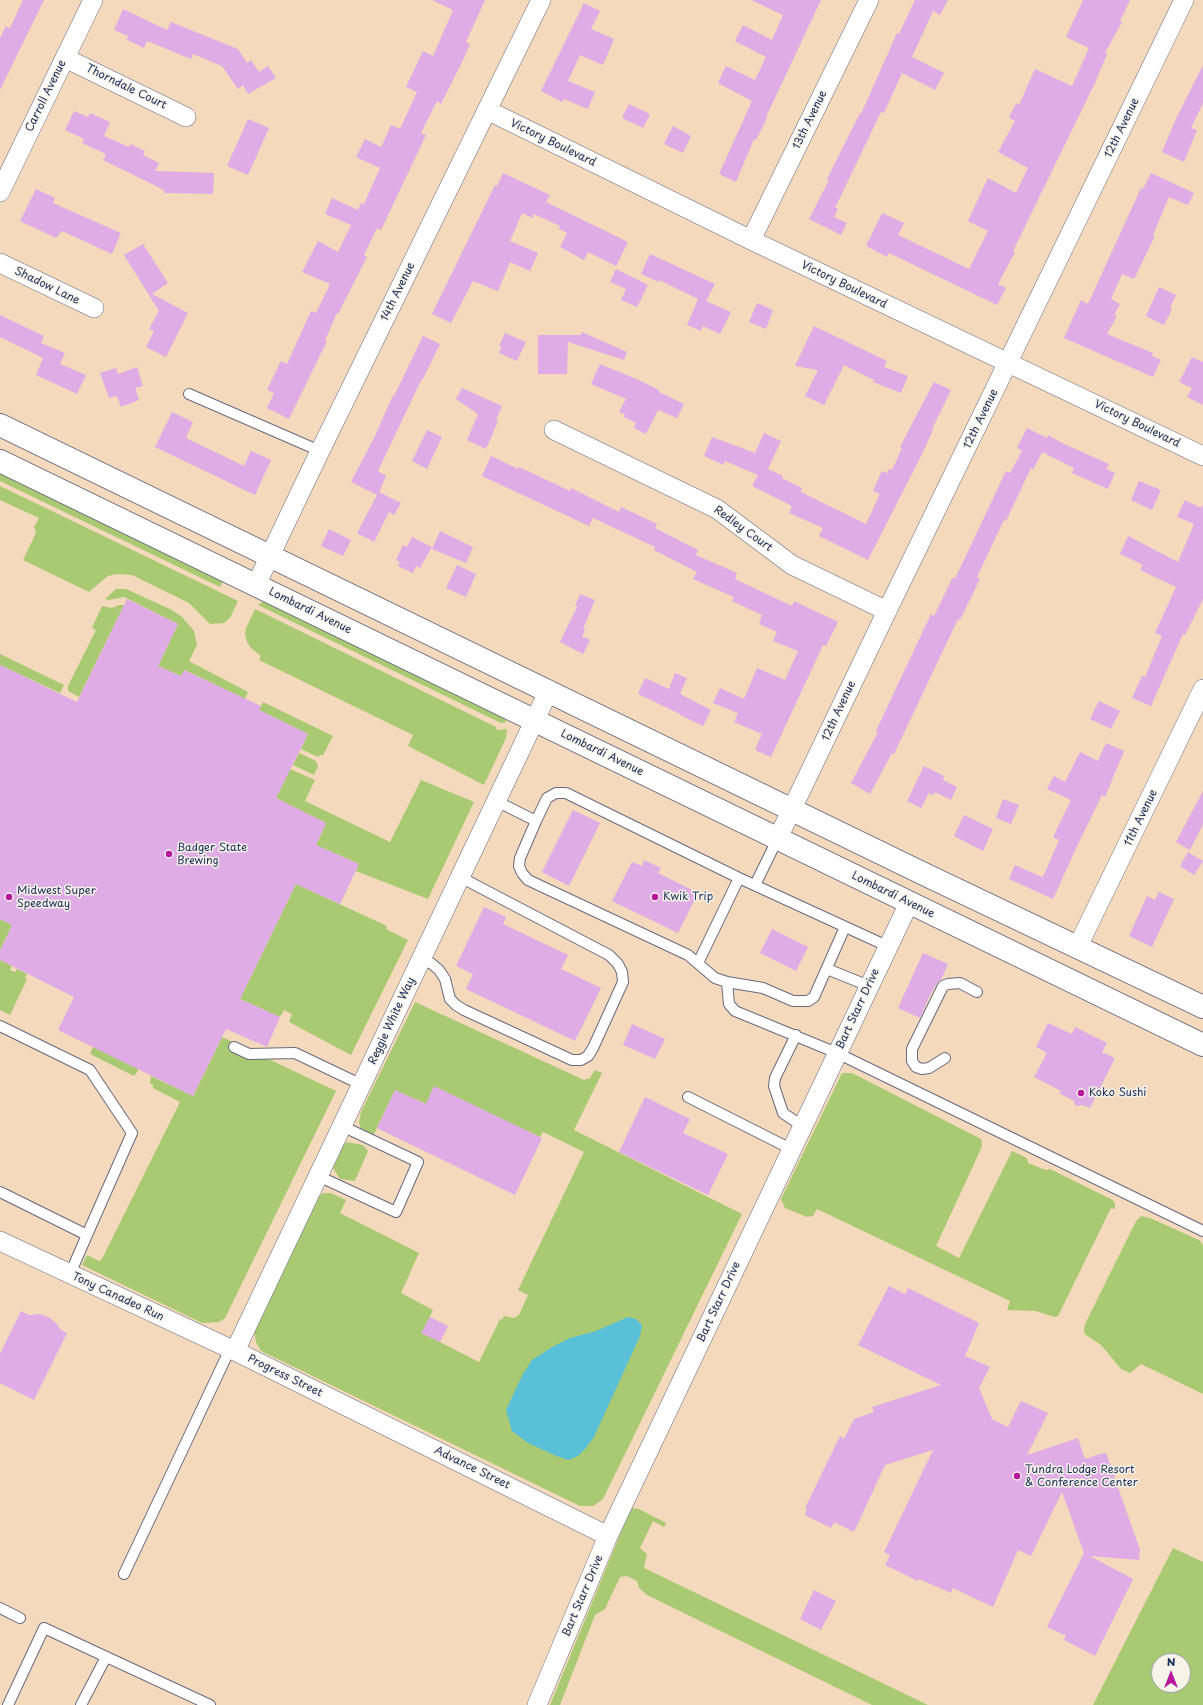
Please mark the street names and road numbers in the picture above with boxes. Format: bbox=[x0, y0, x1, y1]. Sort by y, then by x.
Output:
street label: Carroll Avenue bbox=[23, 58, 69, 134]
street label: Thorndale Court bbox=[84, 62, 168, 112]
street label: 13th Avenue bbox=[790, 88, 830, 152]
street label: 12th Avenue bbox=[1102, 96, 1142, 160]
street label: Victory Boulevard bbox=[508, 117, 598, 169]
street label: Victory Boulevard bbox=[799, 259, 889, 311]
street label: 14th Avenue bbox=[378, 260, 418, 324]
street label: Shadow Lane bbox=[12, 264, 82, 308]
street label: 12th Avenue bbox=[961, 387, 1001, 451]
street label: Victory Boulevard bbox=[1092, 398, 1182, 450]
street label: Redley Court bbox=[711, 503, 775, 555]
street label: Lombardi Avenue bbox=[266, 585, 354, 637]
street label: 12th Avenue bbox=[819, 679, 859, 743]
street label: Lombardi Avenue bbox=[558, 727, 646, 779]
street label: 11th Avenue bbox=[1122, 787, 1160, 849]
street label: Lombardi Avenue bbox=[849, 869, 937, 921]
street label: Bart Starr Drive bbox=[834, 967, 882, 1051]
street label: Reggie White Way bbox=[366, 975, 418, 1067]
street label: Bart Starr Drive bbox=[695, 1260, 743, 1344]
street label: Tony Canadeo Run bbox=[70, 1270, 166, 1324]
street label: Progress Street bbox=[245, 1352, 325, 1400]
street label: Advance Street bbox=[432, 1444, 512, 1492]
street label: Bart Starr Drive bbox=[560, 1553, 606, 1639]

